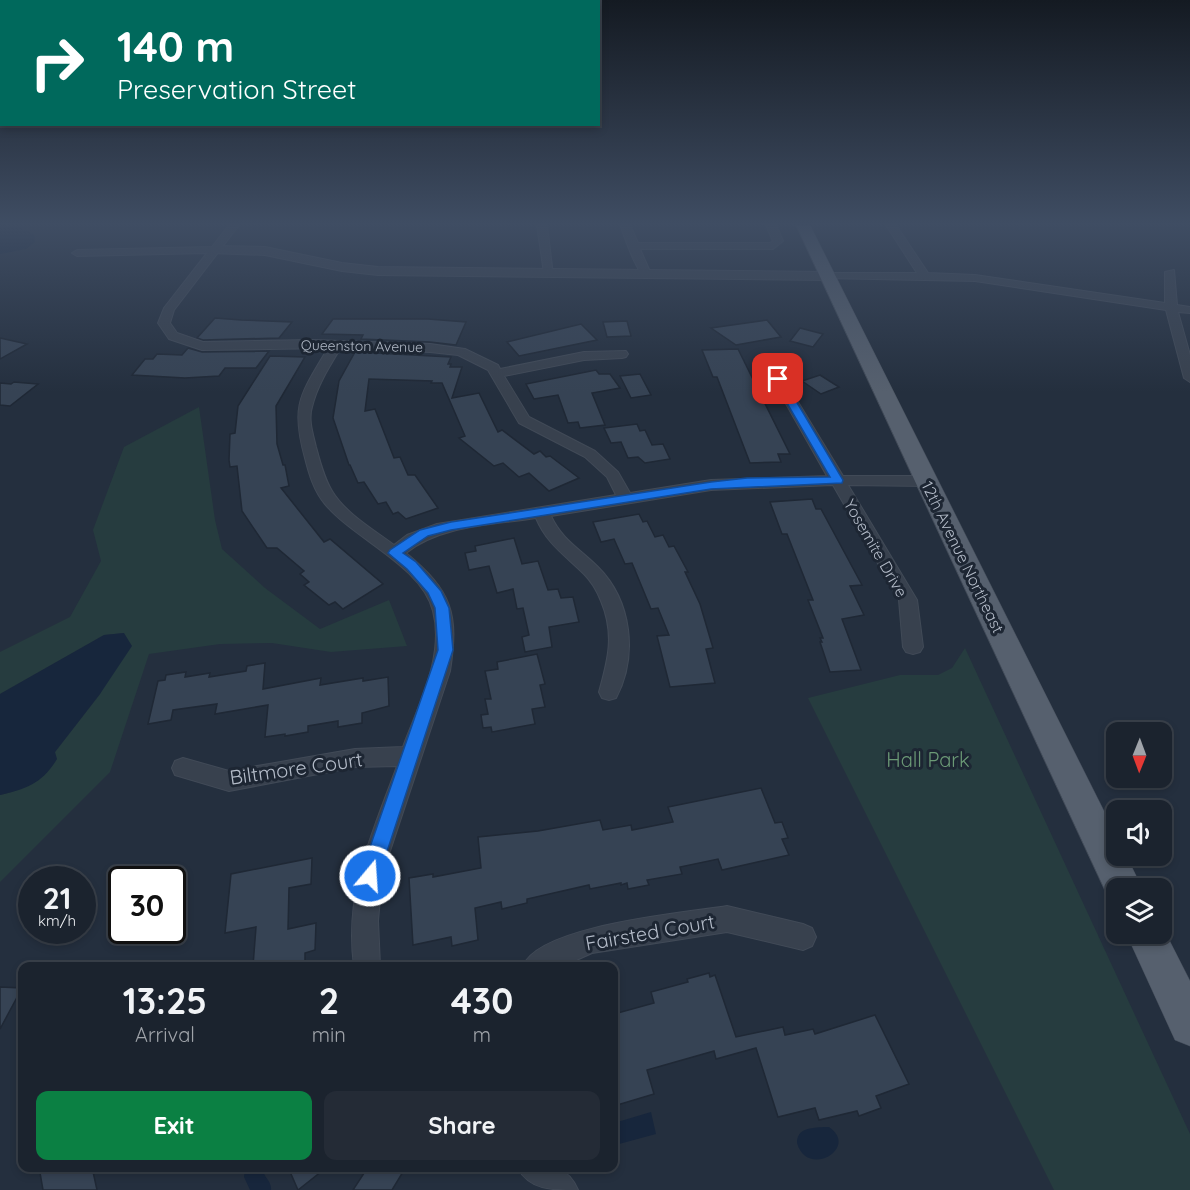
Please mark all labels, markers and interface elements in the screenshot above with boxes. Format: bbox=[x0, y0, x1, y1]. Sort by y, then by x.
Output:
text: 140 m bbox=[117, 20, 234, 73]
icon: right bbox=[18, 24, 96, 102]
text: Preservation Street bbox=[117, 72, 356, 106]
street label: Queenston Avenue bbox=[301, 336, 423, 356]
pin bbox=[752, 353, 803, 404]
icon: arrive bbox=[761, 362, 794, 395]
street label: 12th Avenue Northeast bbox=[918, 478, 1008, 636]
street label: Yosemite Drive bbox=[840, 495, 912, 601]
north arrow bbox=[1106, 722, 1172, 788]
map controls bbox=[1106, 722, 1172, 944]
street label: Biltmore Court bbox=[228, 746, 364, 790]
park label: Hall Park bbox=[886, 747, 970, 772]
button: sound bbox=[1106, 800, 1172, 866]
position arrow bbox=[338, 844, 402, 908]
speed limit sign: 30 bbox=[108, 866, 186, 944]
button: layers bbox=[1106, 878, 1172, 944]
text: 21 bbox=[43, 879, 71, 917]
street label: Fairsted Court bbox=[583, 908, 717, 956]
text: km/h bbox=[38, 911, 76, 930]
text: 13:25 bbox=[123, 978, 207, 1023]
text: 2 bbox=[319, 978, 339, 1023]
text: 430 bbox=[451, 978, 513, 1023]
text: Arrival bbox=[135, 1022, 195, 1047]
text: min bbox=[312, 1022, 346, 1047]
text: m bbox=[473, 1022, 491, 1047]
button: Exit bbox=[36, 1091, 312, 1160]
button: Share bbox=[324, 1091, 600, 1160]

